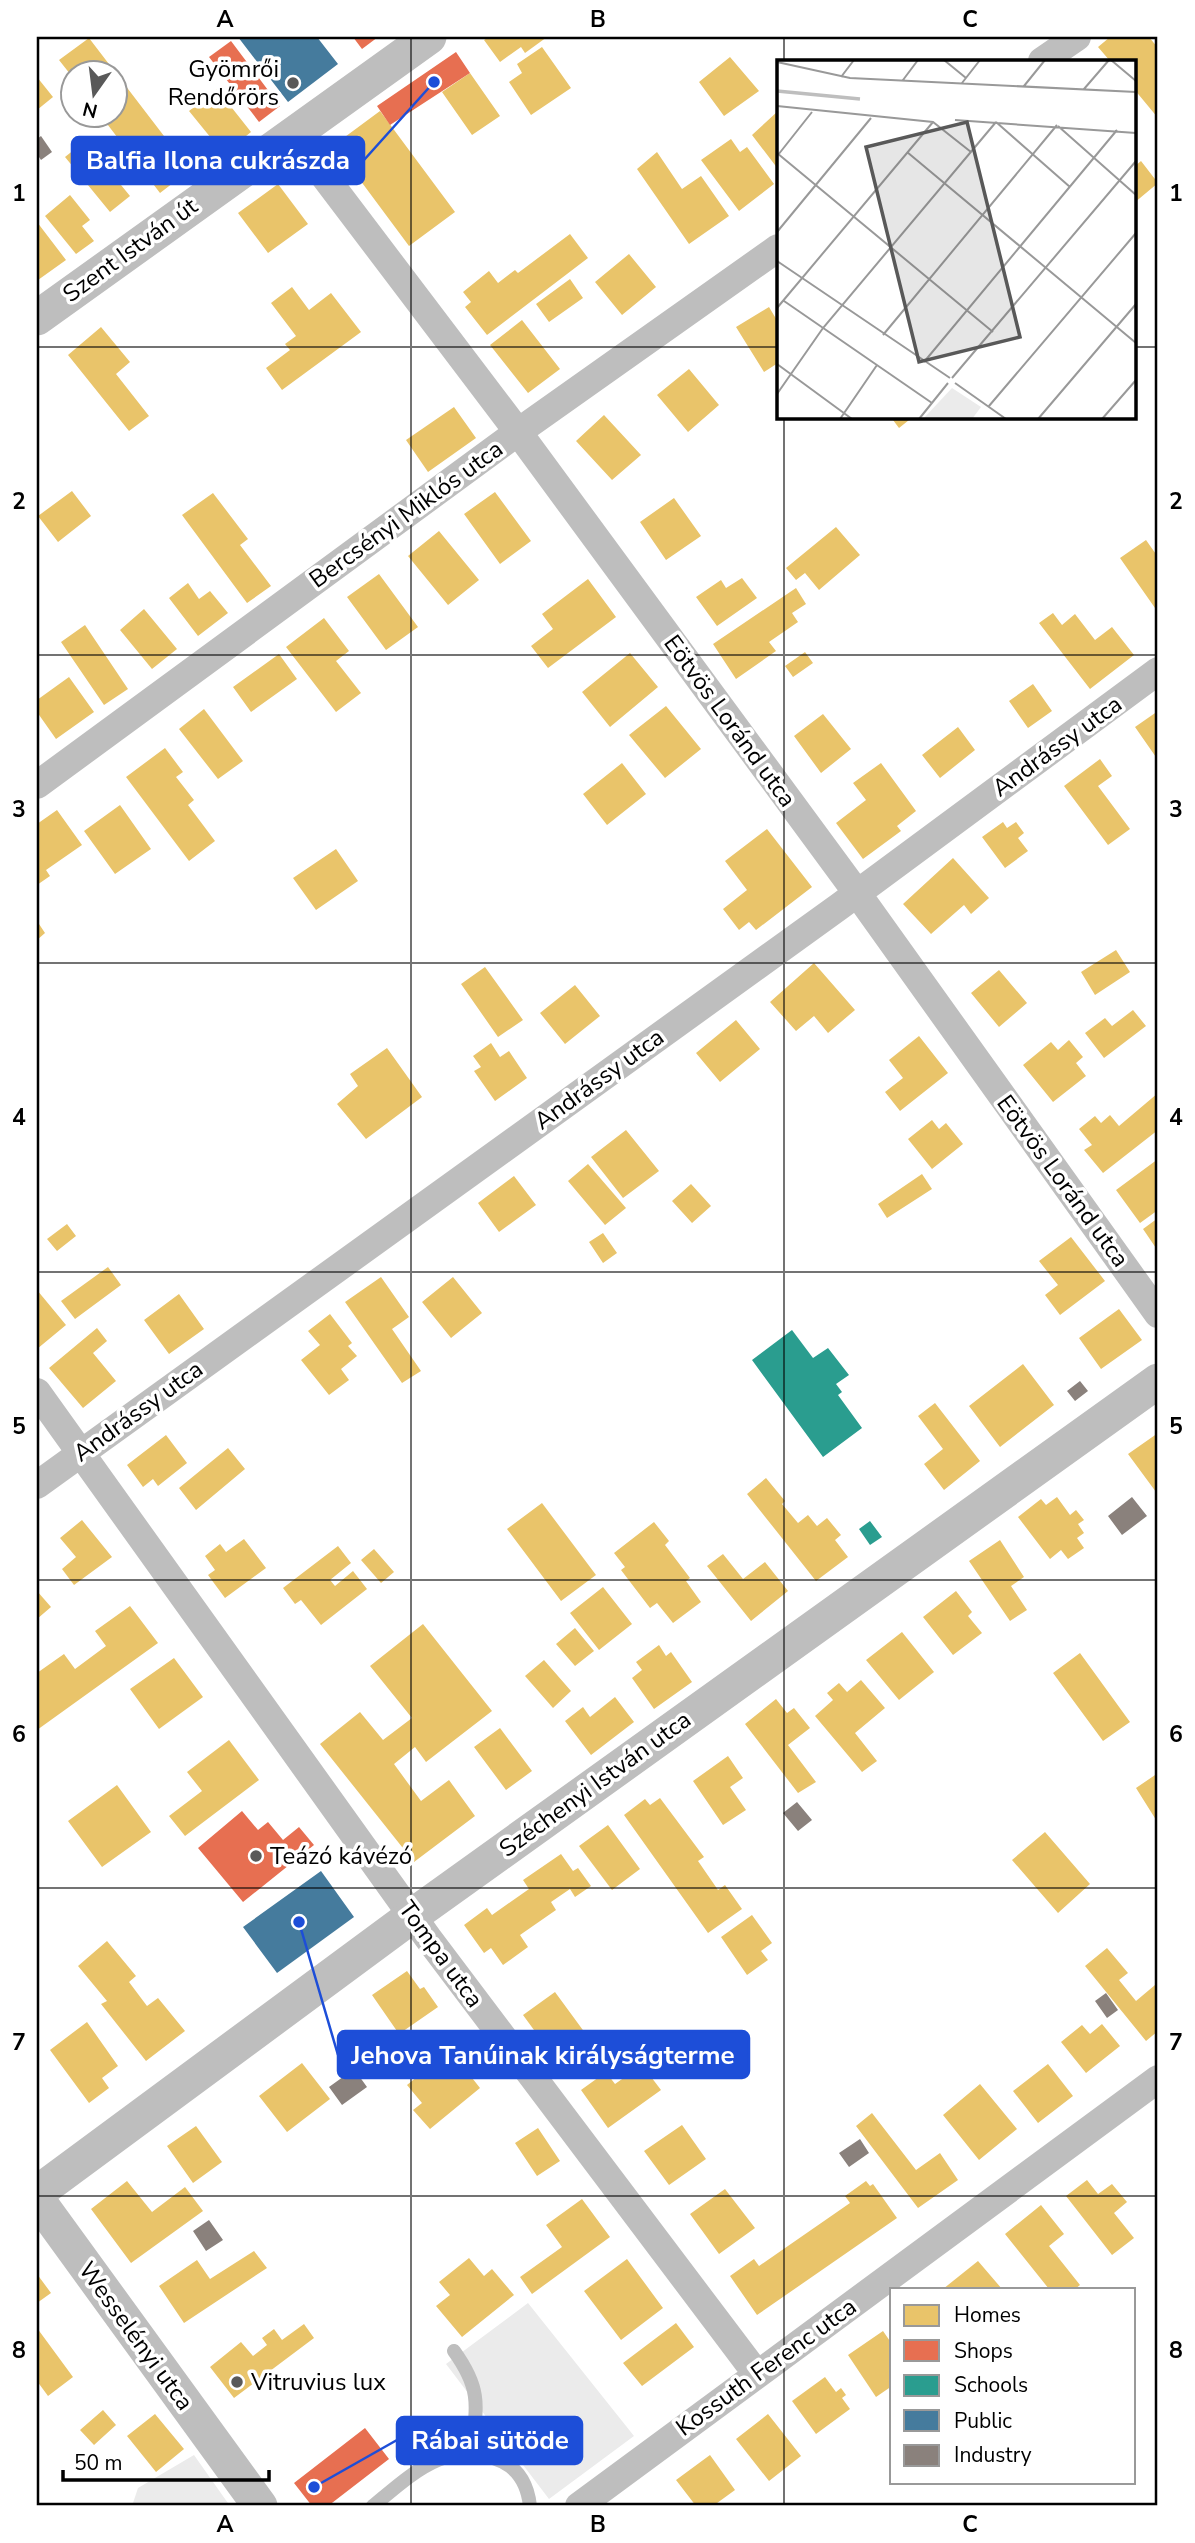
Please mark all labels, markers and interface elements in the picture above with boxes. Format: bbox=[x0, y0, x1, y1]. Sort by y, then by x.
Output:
text: A bbox=[216, 4, 234, 35]
text: B bbox=[590, 4, 606, 35]
text: C bbox=[962, 4, 978, 35]
place label: Gyömrői Rendőrörs bbox=[168, 53, 279, 113]
north arrow bbox=[60, 60, 130, 130]
inset map bbox=[777, 60, 1136, 418]
marker: Gyömrői Rendőrörs bbox=[285, 75, 301, 91]
text: N bbox=[80, 95, 100, 124]
callout: Balfia Ilona cukrászda bbox=[72, 137, 364, 184]
text: Balfia Ilona cukrászda bbox=[86, 143, 350, 178]
text: 1 bbox=[12, 178, 26, 209]
text: 1 bbox=[1169, 178, 1183, 209]
street label: Szent István út bbox=[56, 190, 204, 310]
street label: Bercsényi Miklós utca bbox=[303, 433, 509, 595]
text: 2 bbox=[12, 486, 26, 517]
text: 2 bbox=[1169, 486, 1183, 517]
street label: Eötvös Loránd utca bbox=[657, 628, 803, 814]
street label: Andrássy utca bbox=[986, 688, 1128, 804]
text: 3 bbox=[12, 794, 26, 825]
text: 3 bbox=[1169, 794, 1183, 825]
street label: Andrássy utca bbox=[528, 1021, 670, 1137]
street label: Eötvös Loránd utca bbox=[990, 1088, 1136, 1274]
text: 4 bbox=[12, 1102, 26, 1133]
text: 4 bbox=[1169, 1102, 1183, 1133]
street label: Andrássy utca bbox=[67, 1353, 209, 1469]
text: 5 bbox=[12, 1411, 26, 1442]
text: 5 bbox=[1169, 1411, 1183, 1442]
street label: Széchenyi István utca bbox=[493, 1704, 697, 1864]
text: 6 bbox=[12, 1719, 26, 1750]
text: 6 bbox=[1169, 1719, 1183, 1750]
place label: Teázó kávézó bbox=[270, 1840, 412, 1872]
marker: Teázó kávézó bbox=[248, 1848, 264, 1864]
street label: Tompa utca bbox=[391, 1894, 491, 2014]
text: 7 bbox=[12, 2027, 26, 2058]
text: 7 bbox=[1169, 2027, 1183, 2058]
callout: Jehova Tanúinak királyságterme bbox=[338, 2031, 749, 2078]
text: Jehova Tanúinak királyságterme bbox=[350, 2038, 735, 2073]
street label: Wesselényi utca bbox=[71, 2255, 201, 2417]
legend bbox=[890, 2288, 1136, 2484]
street label: Kossuth Ferenc utca bbox=[669, 2291, 863, 2443]
text: Homes bbox=[954, 2301, 1021, 2329]
text: 8 bbox=[12, 2335, 26, 2366]
text: 8 bbox=[1169, 2335, 1183, 2366]
text: Shops bbox=[954, 2337, 1013, 2365]
place label: Vitruvius lux bbox=[250, 2366, 386, 2398]
text: Schools bbox=[954, 2371, 1028, 2399]
marker: Vitruvius lux bbox=[229, 2374, 245, 2390]
text: Public bbox=[954, 2407, 1012, 2435]
callout: Rábai sütöde bbox=[397, 2417, 582, 2464]
text: Rábai sütöde bbox=[411, 2423, 569, 2458]
scale bar bbox=[63, 2438, 270, 2482]
text: Industry bbox=[954, 2441, 1032, 2469]
text: 50 m bbox=[74, 2449, 123, 2477]
text: A bbox=[216, 2509, 234, 2540]
text: B bbox=[590, 2509, 606, 2540]
text: C bbox=[962, 2509, 978, 2540]

